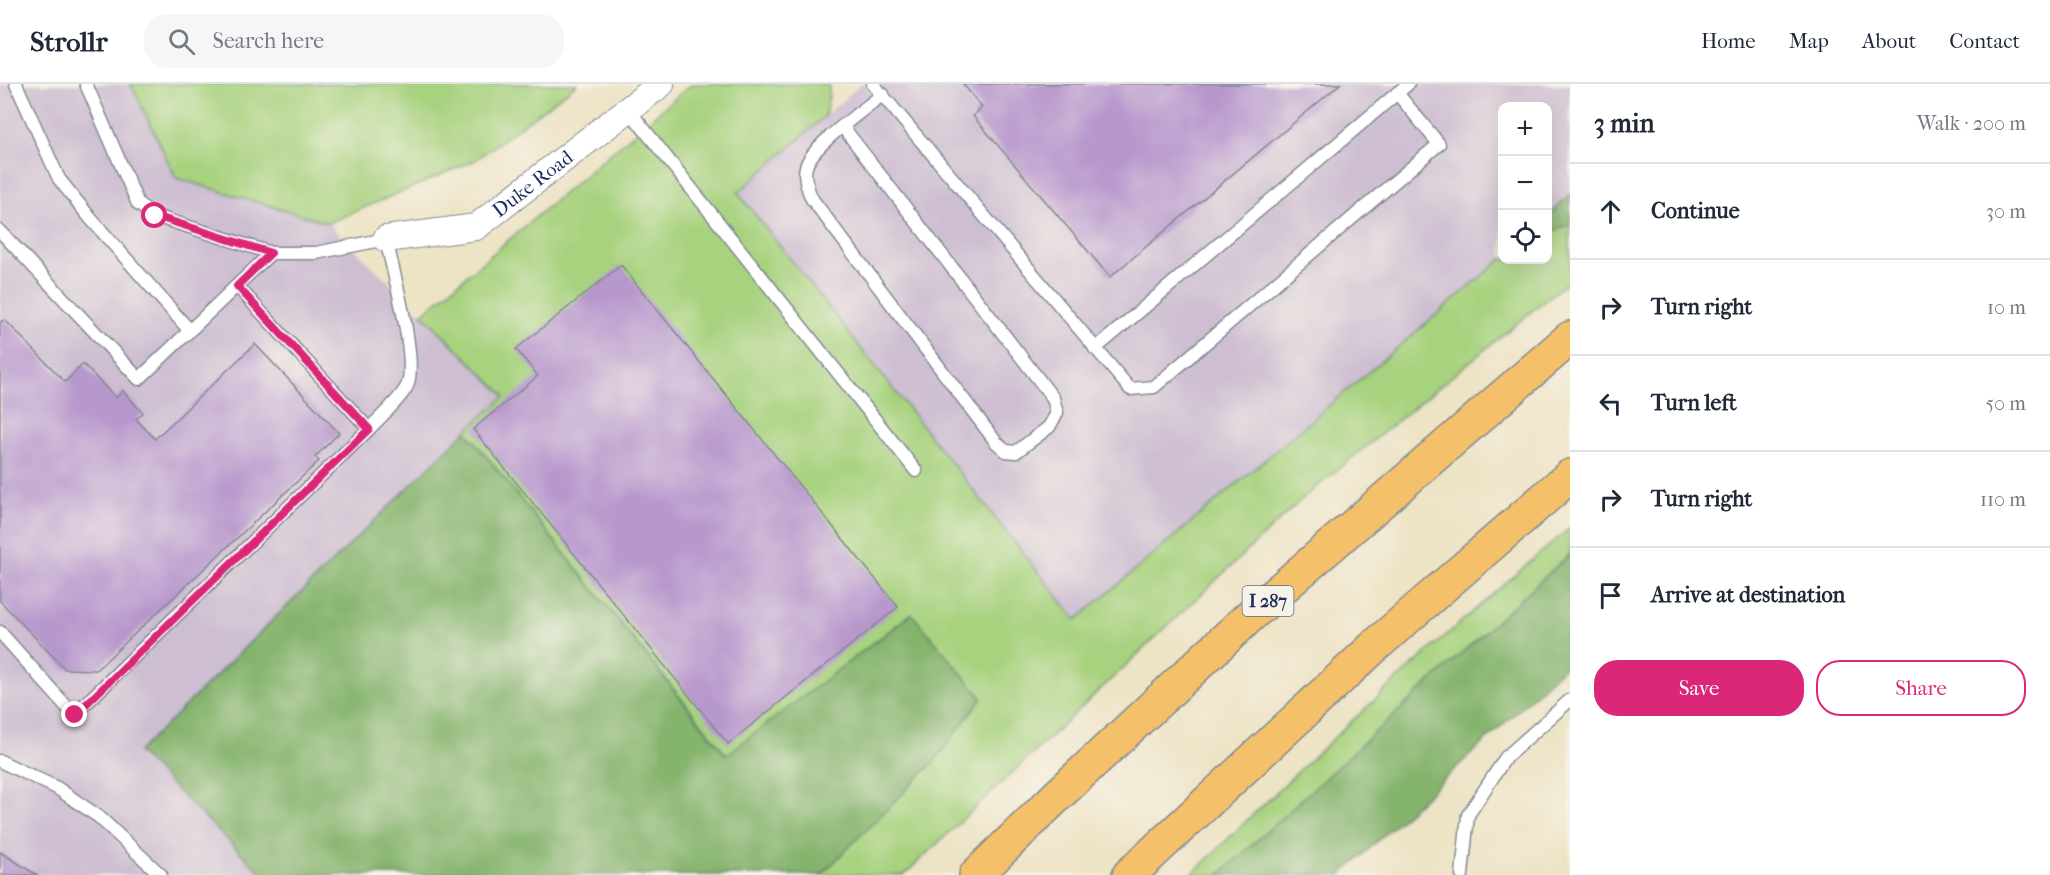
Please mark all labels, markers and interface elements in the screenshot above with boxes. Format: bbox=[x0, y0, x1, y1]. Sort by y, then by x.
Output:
search box bbox=[144, 14, 564, 68]
text: Strollr bbox=[30, 25, 108, 58]
icon: search bbox=[165, 25, 198, 58]
text: Search here bbox=[213, 28, 324, 54]
text: Home bbox=[1701, 29, 1756, 53]
text: Map bbox=[1789, 29, 1829, 53]
text: About bbox=[1862, 29, 1916, 53]
text: Contact bbox=[1949, 29, 2020, 53]
map controls bbox=[1498, 102, 1552, 264]
button: + bbox=[1498, 102, 1552, 156]
text: 3 min bbox=[1594, 108, 1655, 139]
text: Walk · 200 m bbox=[1917, 112, 2026, 135]
street label: Duke Road bbox=[488, 145, 578, 222]
button: − bbox=[1498, 156, 1552, 210]
icon: ahead bbox=[1594, 195, 1627, 228]
text: Continue bbox=[1651, 198, 1740, 224]
text: 30 m bbox=[1986, 200, 2026, 223]
route start bbox=[141, 202, 167, 228]
button: locate bbox=[1498, 210, 1552, 264]
icon: right bbox=[1594, 291, 1627, 324]
text: Turn right bbox=[1651, 294, 1752, 320]
text: 10 m bbox=[1987, 296, 2026, 319]
icon: left bbox=[1594, 387, 1627, 420]
text: Turn left bbox=[1651, 390, 1737, 416]
text: 50 m bbox=[1985, 392, 2026, 415]
icon: right bbox=[1594, 483, 1627, 516]
text: Turn right bbox=[1651, 486, 1752, 512]
text: 110 m bbox=[1980, 488, 2026, 511]
icon: arrive bbox=[1594, 579, 1627, 612]
text: Arrive at destination bbox=[1651, 582, 1845, 608]
road number: I 287 bbox=[1242, 586, 1294, 616]
button: Save bbox=[1594, 660, 1804, 716]
button: Share bbox=[1816, 660, 2026, 716]
route end bbox=[61, 701, 87, 727]

